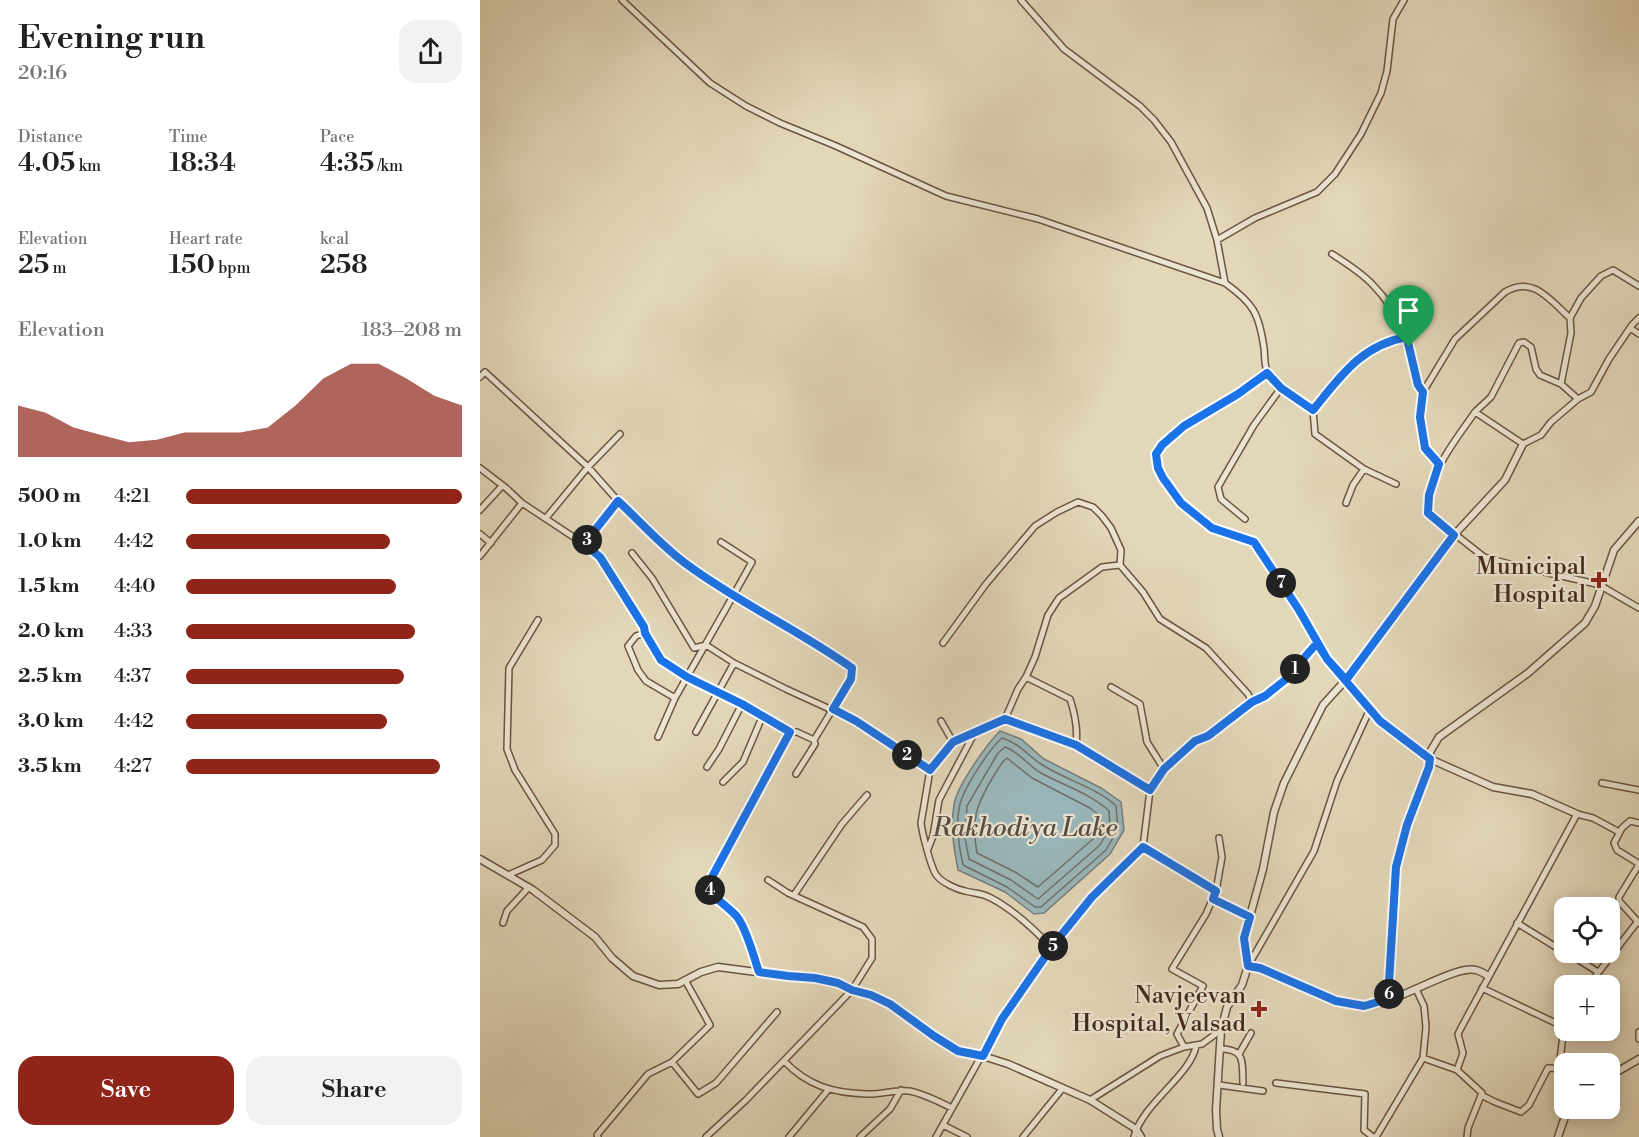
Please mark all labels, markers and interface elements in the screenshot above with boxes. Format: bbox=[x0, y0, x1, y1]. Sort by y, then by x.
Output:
text: Evening run bbox=[18, 18, 205, 59]
button: share bbox=[399, 20, 462, 83]
text: 20:16 bbox=[18, 61, 67, 86]
text: Distance bbox=[18, 127, 83, 147]
text: Time bbox=[169, 127, 208, 147]
text: Pace bbox=[320, 127, 354, 147]
text: 4.05 bbox=[18, 147, 75, 179]
text: 18:34 bbox=[169, 147, 236, 179]
text: 4:35 bbox=[320, 147, 374, 179]
text: km bbox=[75, 156, 101, 176]
text: /km bbox=[374, 156, 403, 176]
text: Elevation bbox=[18, 229, 87, 249]
text: Heart rate bbox=[169, 229, 243, 249]
text: kcal bbox=[320, 229, 349, 249]
text: 25 bbox=[18, 249, 49, 281]
text: 150 bbox=[169, 249, 215, 281]
text: 258 bbox=[320, 249, 368, 281]
text: m bbox=[49, 258, 67, 278]
text: bpm bbox=[215, 258, 251, 278]
pin bbox=[1383, 285, 1434, 347]
icon: arrive bbox=[1392, 294, 1425, 327]
text: Elevation bbox=[18, 318, 105, 343]
text: 183–208 m bbox=[361, 318, 462, 343]
text: 500 m bbox=[18, 484, 81, 509]
text: 4:21 bbox=[114, 484, 151, 509]
pin: 3 bbox=[572, 525, 602, 555]
text: 1.0 km bbox=[18, 529, 82, 554]
text: 4:42 bbox=[114, 529, 154, 554]
text: 3 bbox=[582, 530, 592, 550]
place label: Municipal Hospital bbox=[1476, 552, 1586, 610]
pin: 7 bbox=[1266, 568, 1296, 598]
marker: Municipal Hospital bbox=[1590, 571, 1608, 589]
text: 7 bbox=[1276, 573, 1286, 593]
text: 1.5 km bbox=[18, 574, 79, 599]
text: 4:40 bbox=[114, 574, 156, 599]
text: 2.0 km bbox=[18, 619, 84, 644]
text: 4:33 bbox=[114, 619, 153, 644]
pin: 1 bbox=[1280, 654, 1310, 684]
text: 1 bbox=[1291, 659, 1299, 679]
text: 2.5 km bbox=[18, 664, 82, 689]
text: 4:37 bbox=[114, 664, 151, 689]
text: 3.0 km bbox=[18, 709, 84, 734]
text: 4:42 bbox=[114, 709, 154, 734]
pin: 2 bbox=[892, 740, 922, 770]
text: 2 bbox=[902, 745, 912, 765]
text: 3.5 km bbox=[18, 754, 82, 779]
text: 4:27 bbox=[114, 754, 152, 779]
water label: Rakhodiya Lake bbox=[931, 812, 1118, 844]
pin: 4 bbox=[695, 875, 725, 905]
text: 4 bbox=[705, 880, 715, 900]
map controls bbox=[1554, 897, 1620, 1119]
button: locate bbox=[1554, 897, 1620, 963]
pin: 5 bbox=[1038, 931, 1068, 961]
text: 5 bbox=[1048, 936, 1058, 956]
button: + bbox=[1554, 975, 1620, 1041]
pin: 6 bbox=[1374, 979, 1404, 1009]
place label: Navjeevan Hospital, Valsad bbox=[1072, 981, 1246, 1039]
text: 6 bbox=[1384, 984, 1394, 1004]
marker: Navjeevan Hospital, Valsad bbox=[1250, 1000, 1268, 1018]
button: − bbox=[1554, 1053, 1620, 1119]
button: Save bbox=[18, 1056, 234, 1125]
button: Share bbox=[246, 1056, 462, 1125]

